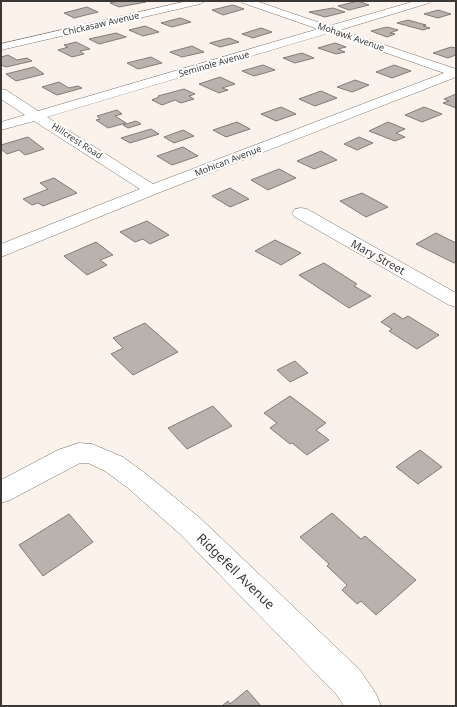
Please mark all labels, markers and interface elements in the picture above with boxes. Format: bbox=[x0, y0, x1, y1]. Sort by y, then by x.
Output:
street label: Chickasaw Avenue bbox=[61, 8, 140, 39]
street label: Mohawk Avenue bbox=[316, 19, 386, 54]
street label: Seminole Avenue bbox=[177, 47, 251, 80]
street label: Hillcrest Road bbox=[49, 119, 105, 162]
street label: Mohican Avenue bbox=[193, 142, 263, 179]
street label: Mary Street bbox=[348, 235, 408, 278]
street label: Ridgefell Avenue bbox=[193, 529, 279, 613]

